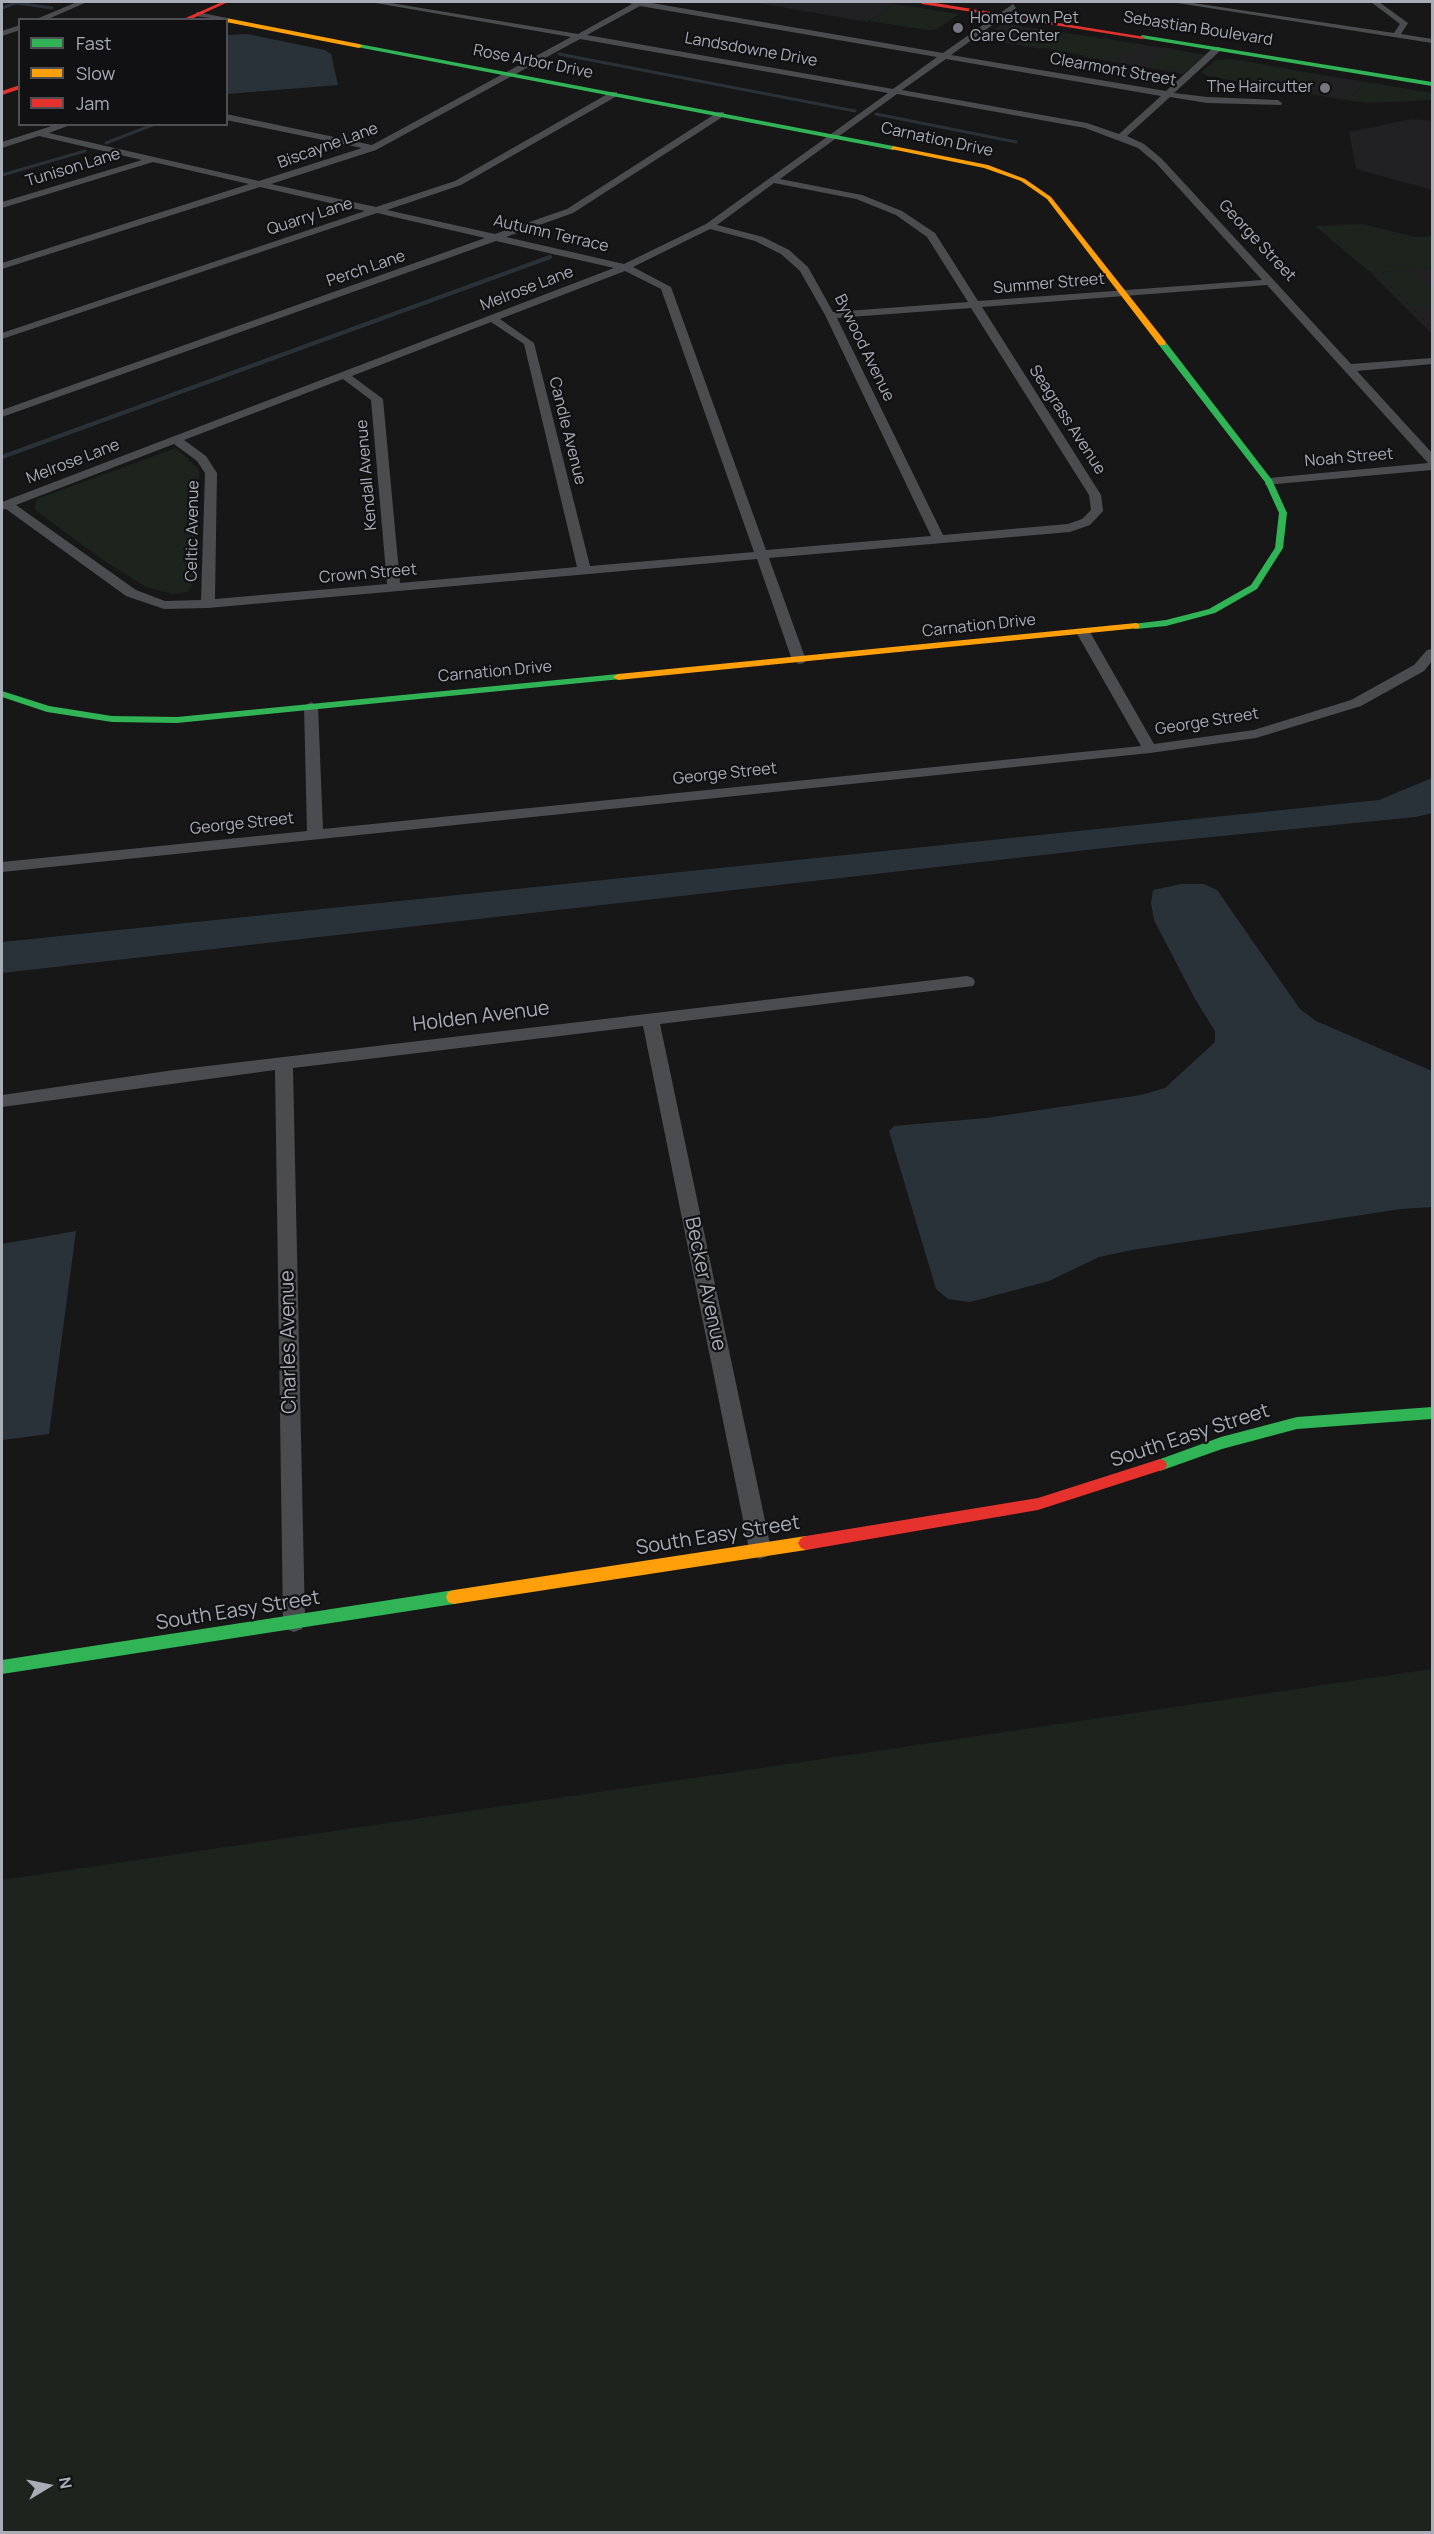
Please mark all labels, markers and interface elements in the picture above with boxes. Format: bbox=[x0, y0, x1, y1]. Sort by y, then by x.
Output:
street label: Sebastian Boulevard bbox=[1122, 8, 1274, 50]
place label: Hometown Pet Care Center bbox=[970, 9, 1079, 47]
legend bbox=[18, 18, 228, 126]
marker: Hometown Pet Care Center bbox=[951, 21, 965, 35]
street label: Landsdowne Drive bbox=[683, 29, 819, 71]
text: Fast bbox=[76, 31, 111, 55]
street label: Rose Arbor Drive bbox=[471, 41, 595, 83]
street label: Clearmont Street bbox=[1048, 49, 1178, 91]
text: Slow bbox=[76, 61, 115, 85]
place label: The Haircutter bbox=[1207, 78, 1313, 98]
marker: The Haircutter bbox=[1318, 81, 1332, 95]
text: Jam bbox=[76, 91, 110, 115]
street label: Biscayne Lane bbox=[275, 119, 381, 173]
street label: Carnation Drive bbox=[879, 119, 995, 161]
street label: Tunison Lane bbox=[23, 145, 123, 191]
street label: Quarry Lane bbox=[265, 194, 355, 240]
street label: George Street bbox=[1214, 196, 1300, 286]
street label: Autumn Terrace bbox=[492, 211, 610, 257]
street label: Perch Lane bbox=[324, 247, 408, 291]
street label: Melrose Lane bbox=[478, 262, 576, 316]
street label: Summer Street bbox=[992, 270, 1106, 298]
street label: Bywood Avenue bbox=[830, 291, 898, 405]
street label: Seagrass Avenue bbox=[1024, 362, 1110, 478]
street label: Candle Avenue bbox=[544, 375, 590, 487]
street label: Kendall Avenue bbox=[353, 419, 381, 531]
street label: Melrose Lane bbox=[24, 435, 122, 489]
street label: Noah Street bbox=[1304, 445, 1394, 471]
street label: Celtic Avenue bbox=[183, 480, 203, 582]
street label: Crown Street bbox=[318, 560, 418, 588]
street label: Carnation Drive bbox=[921, 610, 1037, 642]
street label: Carnation Drive bbox=[437, 657, 553, 687]
street label: George Street bbox=[1154, 704, 1260, 740]
street label: George Street bbox=[672, 759, 778, 789]
street label: George Street bbox=[189, 809, 295, 839]
street label: Holden Avenue bbox=[411, 997, 551, 1037]
street label: Becker Avenue bbox=[679, 1215, 731, 1353]
street label: Charles Avenue bbox=[276, 1270, 302, 1414]
street label: South Easy Street bbox=[1107, 1399, 1273, 1473]
street label: South Easy Street bbox=[634, 1511, 802, 1561]
street label: South Easy Street bbox=[154, 1586, 322, 1636]
north arrow bbox=[18, 2456, 78, 2516]
text: N bbox=[54, 2475, 78, 2490]

